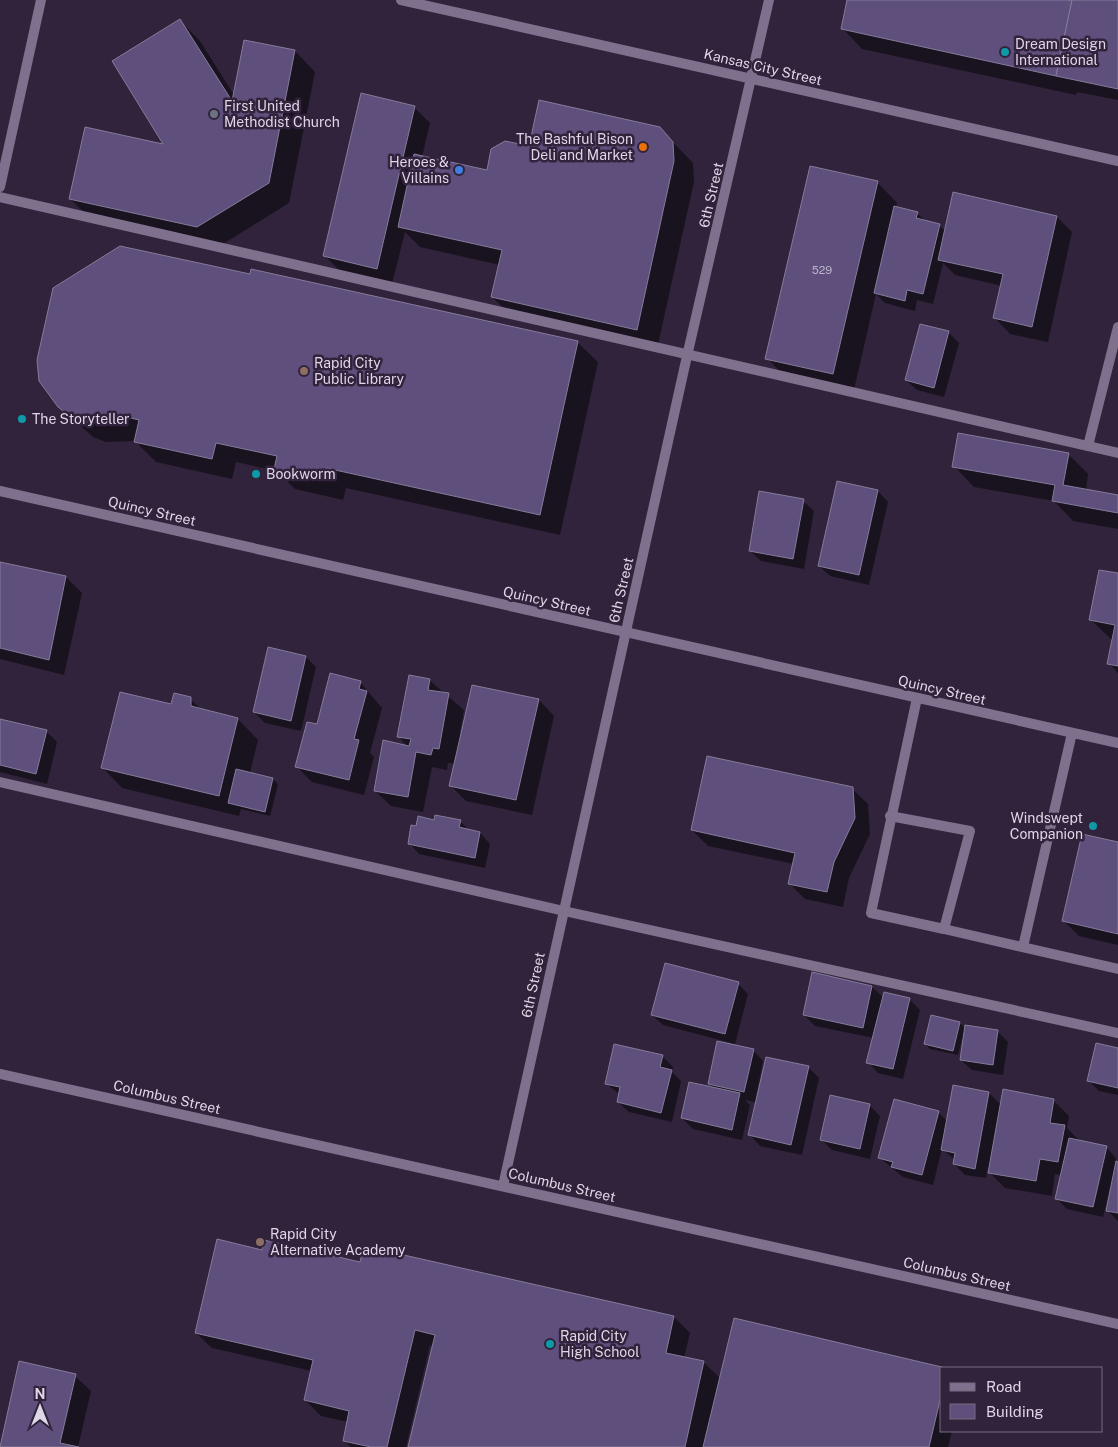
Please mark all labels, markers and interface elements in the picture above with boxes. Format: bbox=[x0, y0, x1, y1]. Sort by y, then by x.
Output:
place label: Dream Design International bbox=[1015, 36, 1106, 68]
street label: Kansas City Street bbox=[702, 46, 824, 88]
marker: Dream Design International bbox=[999, 46, 1011, 58]
place label: First United Methodist Church bbox=[224, 98, 340, 130]
marker: First United Methodist Church bbox=[208, 108, 220, 120]
place label: The Bashful Bison Deli and Market bbox=[516, 131, 633, 163]
marker: The Bashful Bison Deli and Market bbox=[637, 141, 649, 153]
place label: Heroes & Villains bbox=[389, 154, 449, 186]
street label: 6th Street bbox=[696, 161, 726, 229]
marker: Heroes & Villains bbox=[453, 164, 465, 176]
house number: 529 bbox=[812, 264, 832, 276]
place label: Rapid City Public Library bbox=[314, 355, 405, 387]
marker: Rapid City Public Library bbox=[298, 365, 310, 377]
place label: The Storyteller bbox=[32, 411, 130, 427]
marker: The Storyteller bbox=[16, 413, 28, 425]
place label: Bookworm bbox=[266, 466, 336, 482]
marker: Bookworm bbox=[250, 468, 262, 480]
street label: Quincy Street bbox=[107, 493, 197, 529]
street label: 6th Street bbox=[606, 556, 636, 624]
street label: Quincy Street bbox=[502, 583, 592, 619]
street label: Quincy Street bbox=[897, 672, 987, 708]
place label: Windswept Companion bbox=[1010, 810, 1083, 842]
marker: Windswept Companion bbox=[1087, 820, 1099, 832]
street label: 6th Street bbox=[518, 951, 548, 1019]
street label: Columbus Street bbox=[112, 1077, 222, 1117]
street label: Columbus Street bbox=[507, 1165, 617, 1205]
place label: Rapid City Alternative Academy bbox=[270, 1226, 406, 1258]
marker: Rapid City Alternative Academy bbox=[254, 1236, 266, 1248]
street label: Columbus Street bbox=[902, 1254, 1012, 1294]
place label: Rapid City High School bbox=[560, 1328, 639, 1360]
marker: Rapid City High School bbox=[544, 1338, 556, 1350]
legend bbox=[940, 1367, 1103, 1432]
text: Road bbox=[986, 1378, 1022, 1395]
north arrow bbox=[15, 1382, 65, 1432]
text: N bbox=[35, 1386, 45, 1402]
text: Building bbox=[986, 1403, 1044, 1420]

